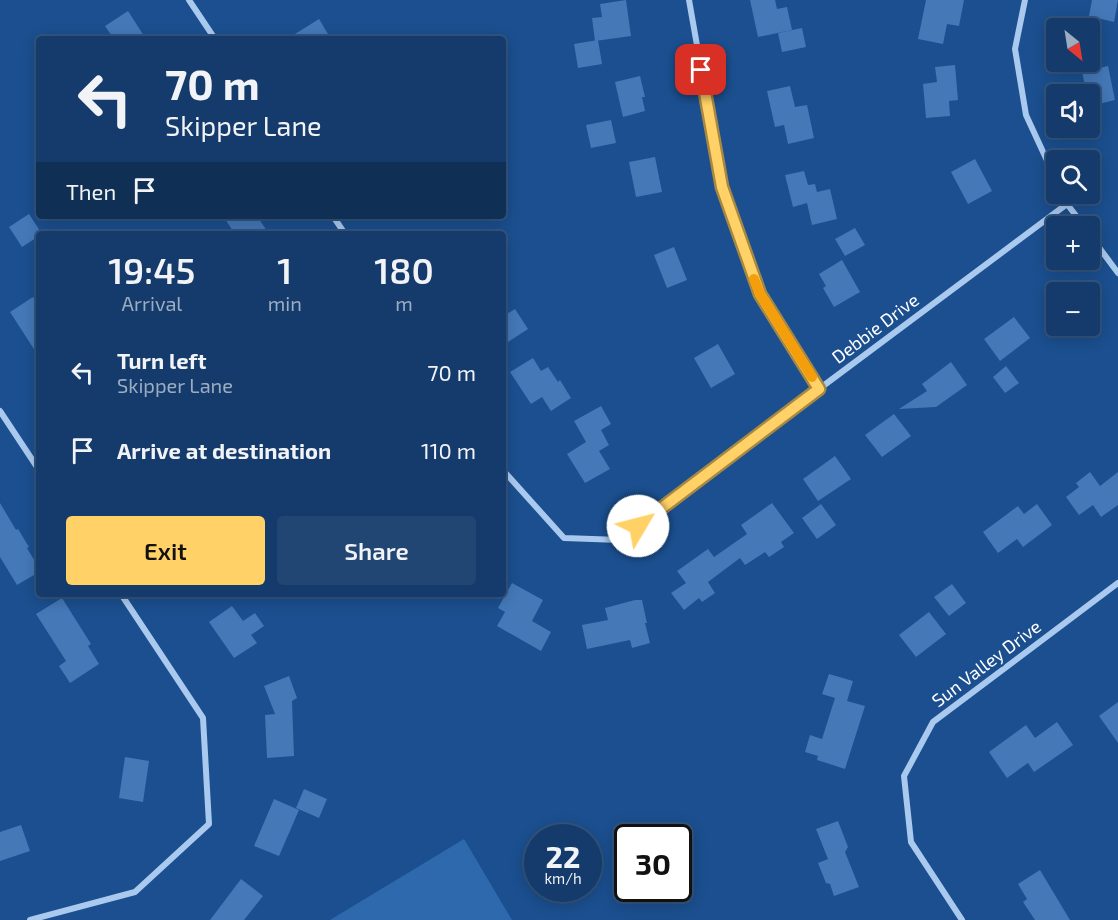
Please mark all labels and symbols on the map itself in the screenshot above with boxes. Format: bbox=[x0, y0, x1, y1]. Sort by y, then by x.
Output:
north arrow bbox=[1046, 18, 1100, 72]
pin bbox=[675, 44, 726, 95]
street label: Debbie Drive bbox=[827, 288, 923, 368]
position arrow bbox=[606, 494, 670, 558]
street label: Sun Valley Drive bbox=[927, 615, 1045, 711]
speed limit sign: 30 bbox=[614, 824, 692, 902]

